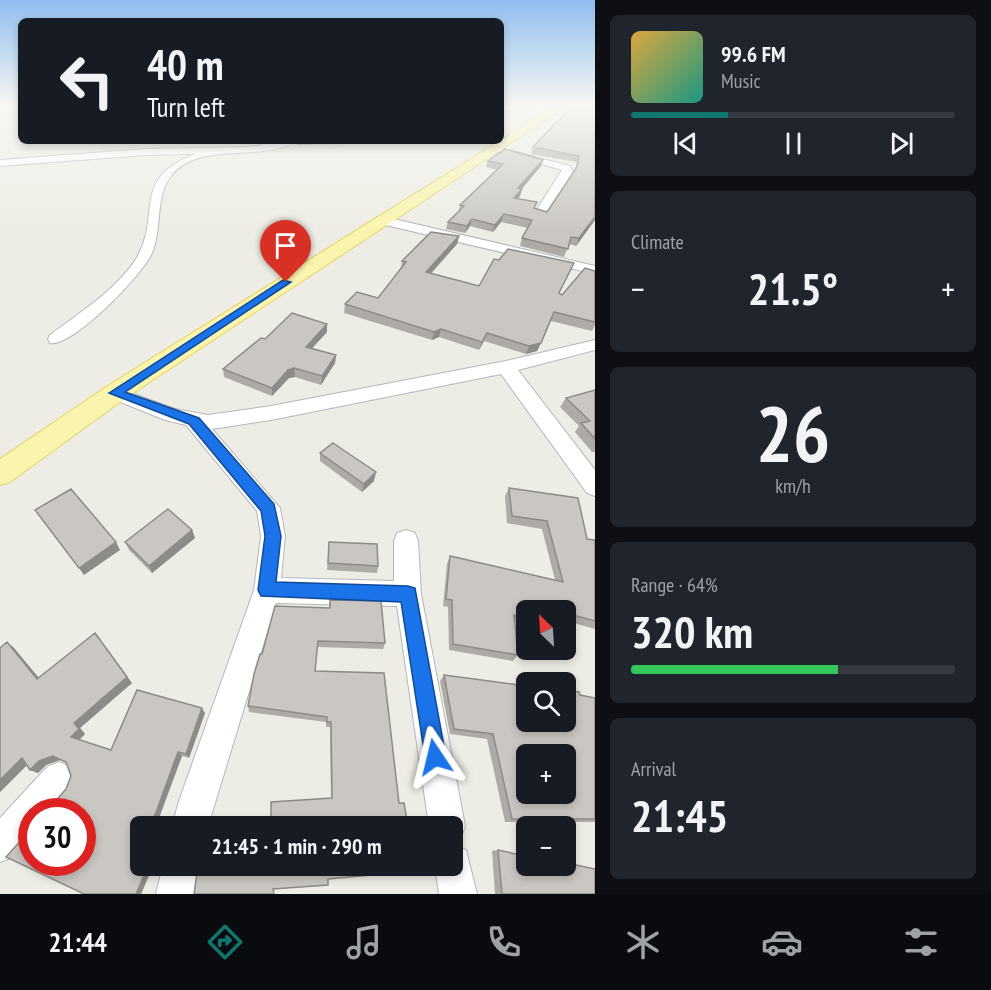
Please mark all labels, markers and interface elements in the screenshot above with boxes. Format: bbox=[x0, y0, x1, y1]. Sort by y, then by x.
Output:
text: 40 m bbox=[147, 37, 224, 92]
text: 99.6 FM bbox=[721, 40, 786, 68]
icon: left bbox=[48, 42, 126, 120]
text: Music bbox=[721, 68, 761, 94]
text: Turn left bbox=[147, 90, 225, 124]
icon: previous bbox=[669, 127, 702, 160]
icon: pause bbox=[777, 127, 810, 160]
icon: next bbox=[885, 127, 918, 160]
pin bbox=[260, 220, 311, 282]
icon: arrive bbox=[269, 229, 302, 262]
text: Climate bbox=[631, 229, 684, 255]
text: 21.5° bbox=[748, 259, 838, 317]
text: − bbox=[631, 267, 645, 310]
text: + bbox=[941, 267, 955, 310]
text: 26 bbox=[756, 383, 830, 484]
text: km/h bbox=[775, 473, 811, 499]
text: Range · 64% bbox=[631, 572, 718, 598]
north arrow bbox=[516, 600, 576, 660]
map controls bbox=[516, 600, 576, 876]
text: 320 km bbox=[631, 602, 753, 660]
button: search bbox=[516, 672, 576, 732]
position arrow bbox=[403, 725, 467, 789]
button: + bbox=[516, 744, 576, 804]
text: Arrival bbox=[631, 756, 676, 782]
text: 21:45 bbox=[631, 786, 728, 844]
speed limit sign: 30 bbox=[18, 798, 96, 876]
button: − bbox=[516, 816, 576, 876]
text: 21:45 · 1 min · 290 m bbox=[211, 832, 382, 860]
icon: directions bbox=[204, 921, 246, 963]
icon: music bbox=[343, 921, 385, 963]
icon: phone bbox=[483, 921, 525, 963]
icon: climate bbox=[622, 921, 664, 963]
icon: car bbox=[761, 921, 803, 963]
icon: filters bbox=[900, 921, 942, 963]
text: 21:44 bbox=[49, 925, 107, 959]

